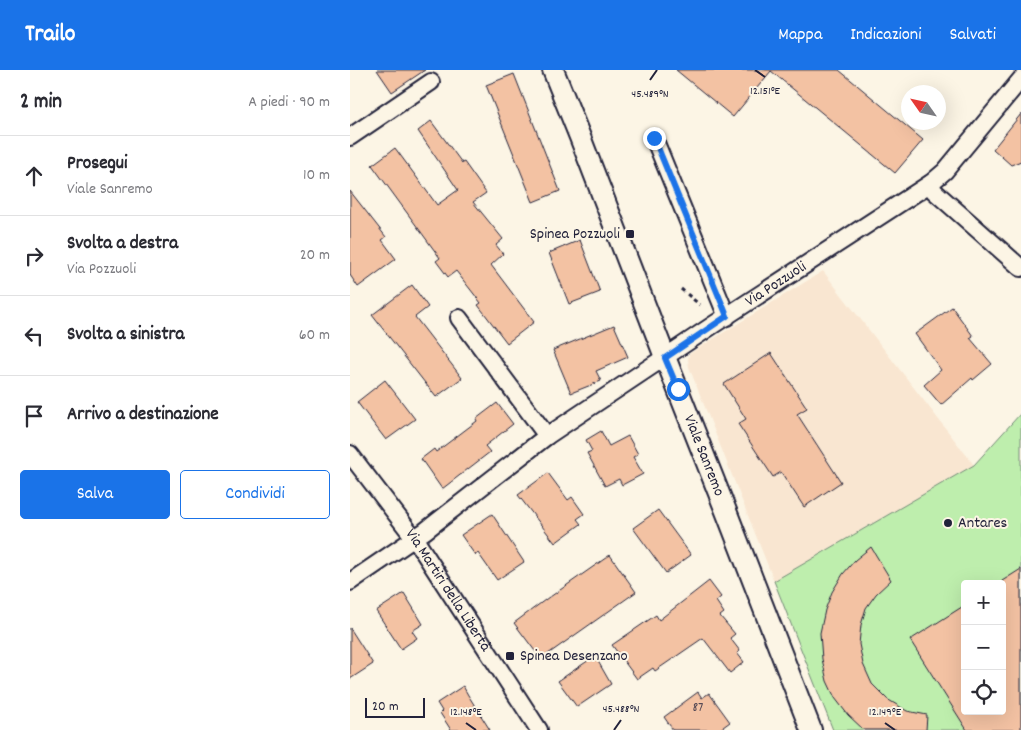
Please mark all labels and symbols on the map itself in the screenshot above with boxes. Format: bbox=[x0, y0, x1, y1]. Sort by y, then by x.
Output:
text: 12.151°E bbox=[750, 83, 781, 100]
north arrow bbox=[901, 85, 946, 130]
text: 45.489°N bbox=[631, 86, 669, 103]
route end bbox=[643, 127, 666, 150]
place label: Spinea Pozzuoli bbox=[530, 223, 620, 246]
marker: Spinea Pozzuoli bbox=[624, 228, 636, 240]
street label: Via Pozzuoli bbox=[741, 256, 811, 313]
route start bbox=[667, 378, 690, 401]
street label: Viale Sanremo bbox=[678, 411, 730, 500]
place label: Antares bbox=[958, 512, 1008, 535]
marker: Antares bbox=[942, 517, 954, 529]
street label: Via Martiri della Libertà bbox=[400, 524, 497, 656]
place label: Spinea Desenzano bbox=[520, 645, 628, 668]
marker: Spinea Desenzano bbox=[504, 650, 516, 662]
scale bar bbox=[365, 695, 425, 718]
house number: 87 bbox=[693, 698, 703, 718]
text: 45.488°N bbox=[603, 701, 640, 718]
text: 12.148°E bbox=[450, 704, 482, 721]
text: 12.149°E bbox=[869, 704, 902, 721]

